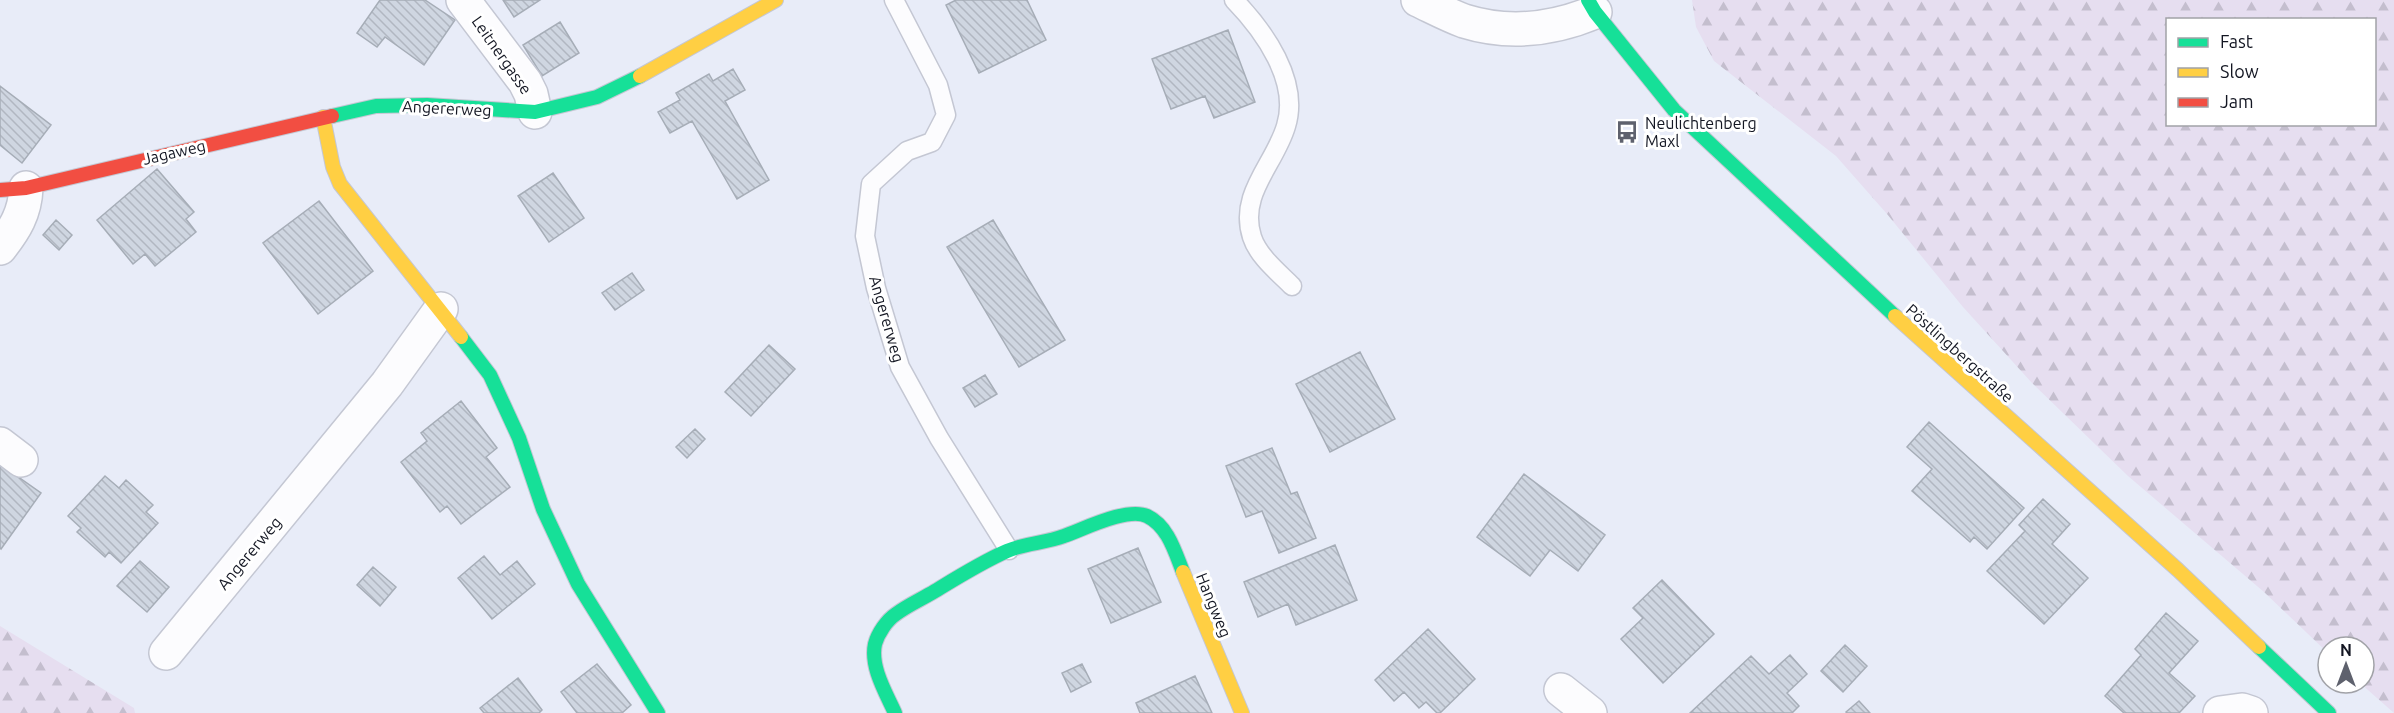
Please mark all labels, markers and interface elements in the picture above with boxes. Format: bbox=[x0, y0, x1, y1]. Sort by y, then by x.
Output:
street label: Leitnergasse bbox=[468, 12, 536, 98]
legend bbox=[2166, 18, 2376, 126]
text: Fast bbox=[2220, 31, 2253, 51]
text: Slow bbox=[2220, 61, 2259, 81]
text: Jam bbox=[2220, 91, 2254, 111]
street label: Angererweg bbox=[402, 97, 492, 119]
place label: Neulichtenberg Maxl bbox=[1645, 114, 1757, 150]
bus stop icon: Neulichtenberg Maxl bbox=[1614, 119, 1640, 145]
street label: Jagaweg bbox=[141, 136, 207, 168]
street label: Angererweg bbox=[866, 274, 908, 364]
street label: Pöstlingbergstraße bbox=[1903, 300, 2017, 406]
street label: Angererweg bbox=[213, 513, 285, 593]
street label: Hangweg bbox=[1193, 570, 1235, 640]
north arrow bbox=[2316, 635, 2376, 695]
text: N bbox=[2340, 641, 2352, 659]

